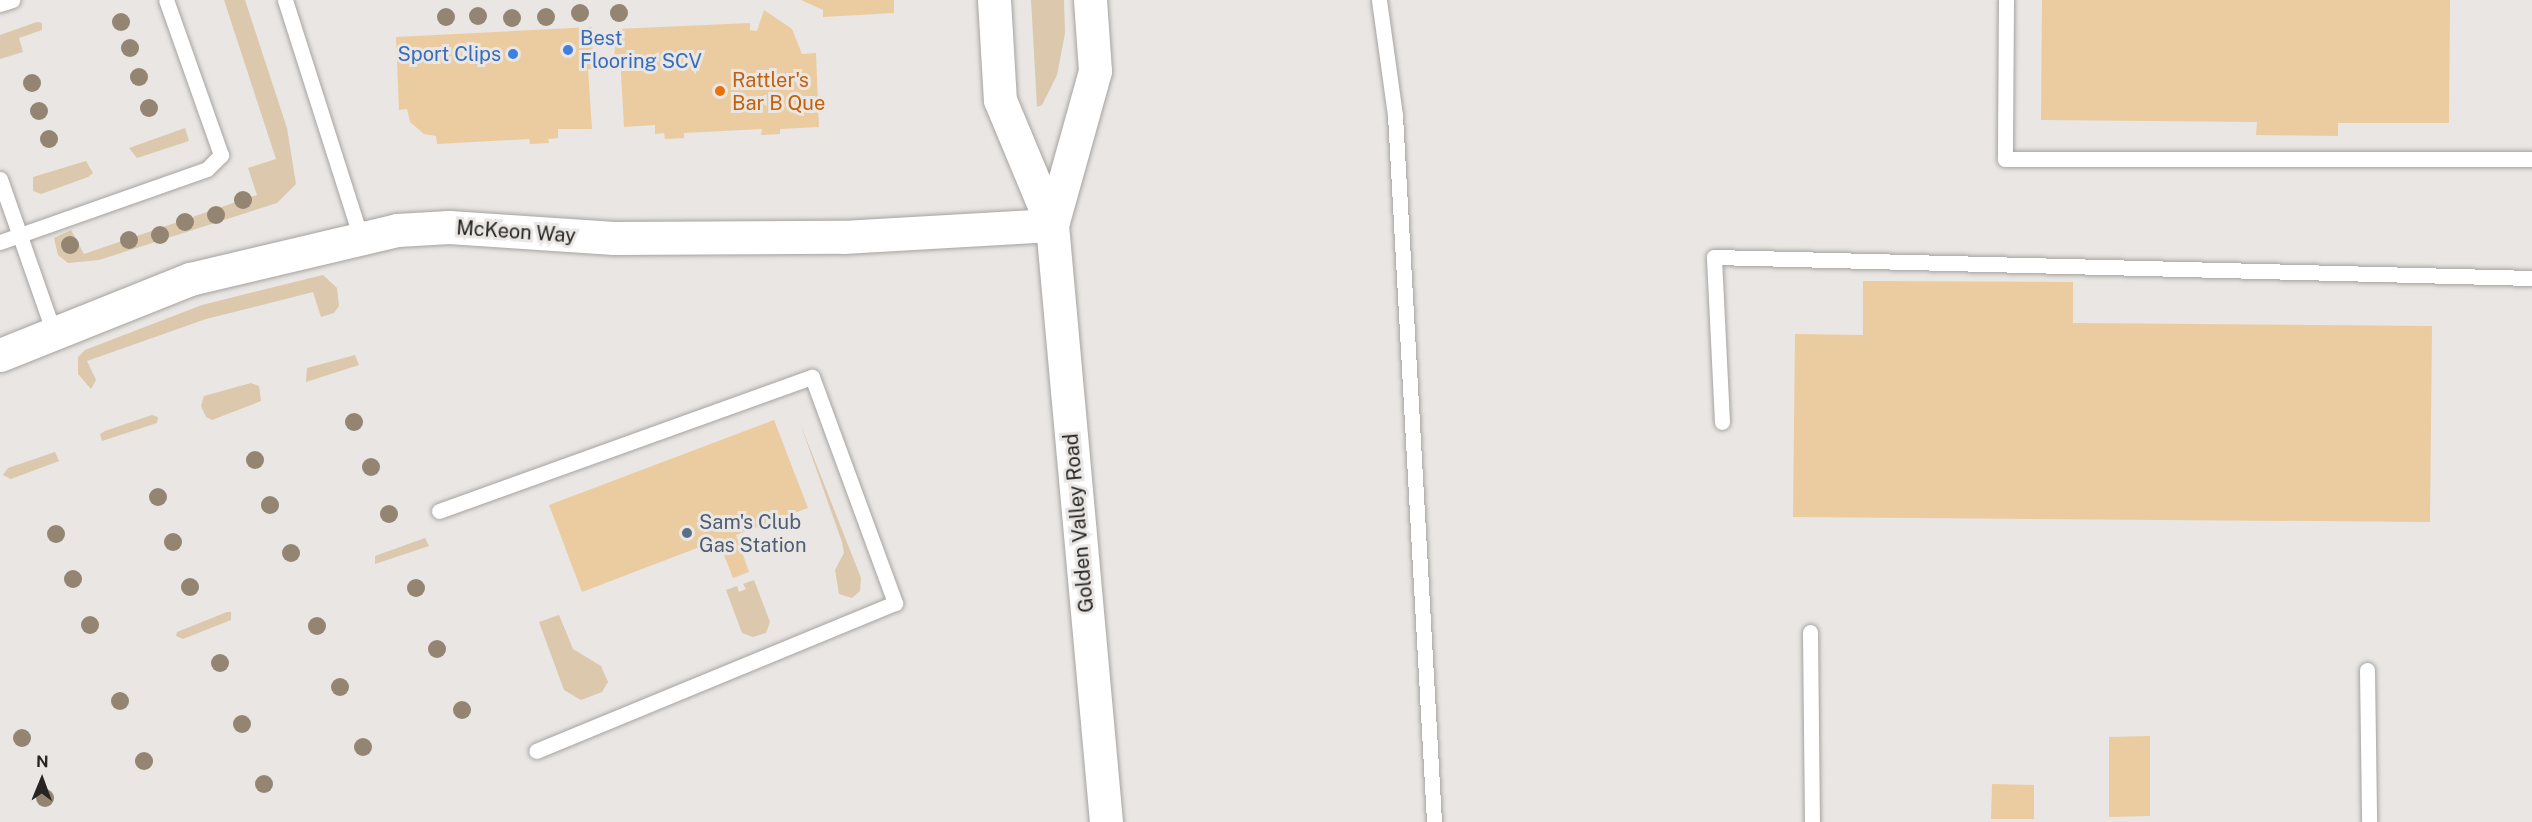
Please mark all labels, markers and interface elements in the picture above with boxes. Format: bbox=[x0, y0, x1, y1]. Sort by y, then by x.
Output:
place label: Best Flooring SCV bbox=[580, 27, 702, 74]
place label: Sport Clips bbox=[397, 42, 501, 66]
marker: Best Flooring SCV bbox=[561, 43, 575, 57]
marker: Sport Clips bbox=[506, 47, 520, 61]
place label: Rattler's Bar B Que bbox=[732, 68, 825, 115]
marker: Rattler's Bar B Que bbox=[713, 84, 727, 98]
street label: McKeon Way bbox=[455, 216, 577, 248]
street label: Golden Valley Road bbox=[1059, 432, 1099, 614]
place label: Sam's Club Gas Station bbox=[699, 510, 807, 557]
marker: Sam's Club Gas Station bbox=[680, 526, 694, 540]
north arrow bbox=[12, 750, 72, 810]
text: N bbox=[36, 752, 49, 771]

